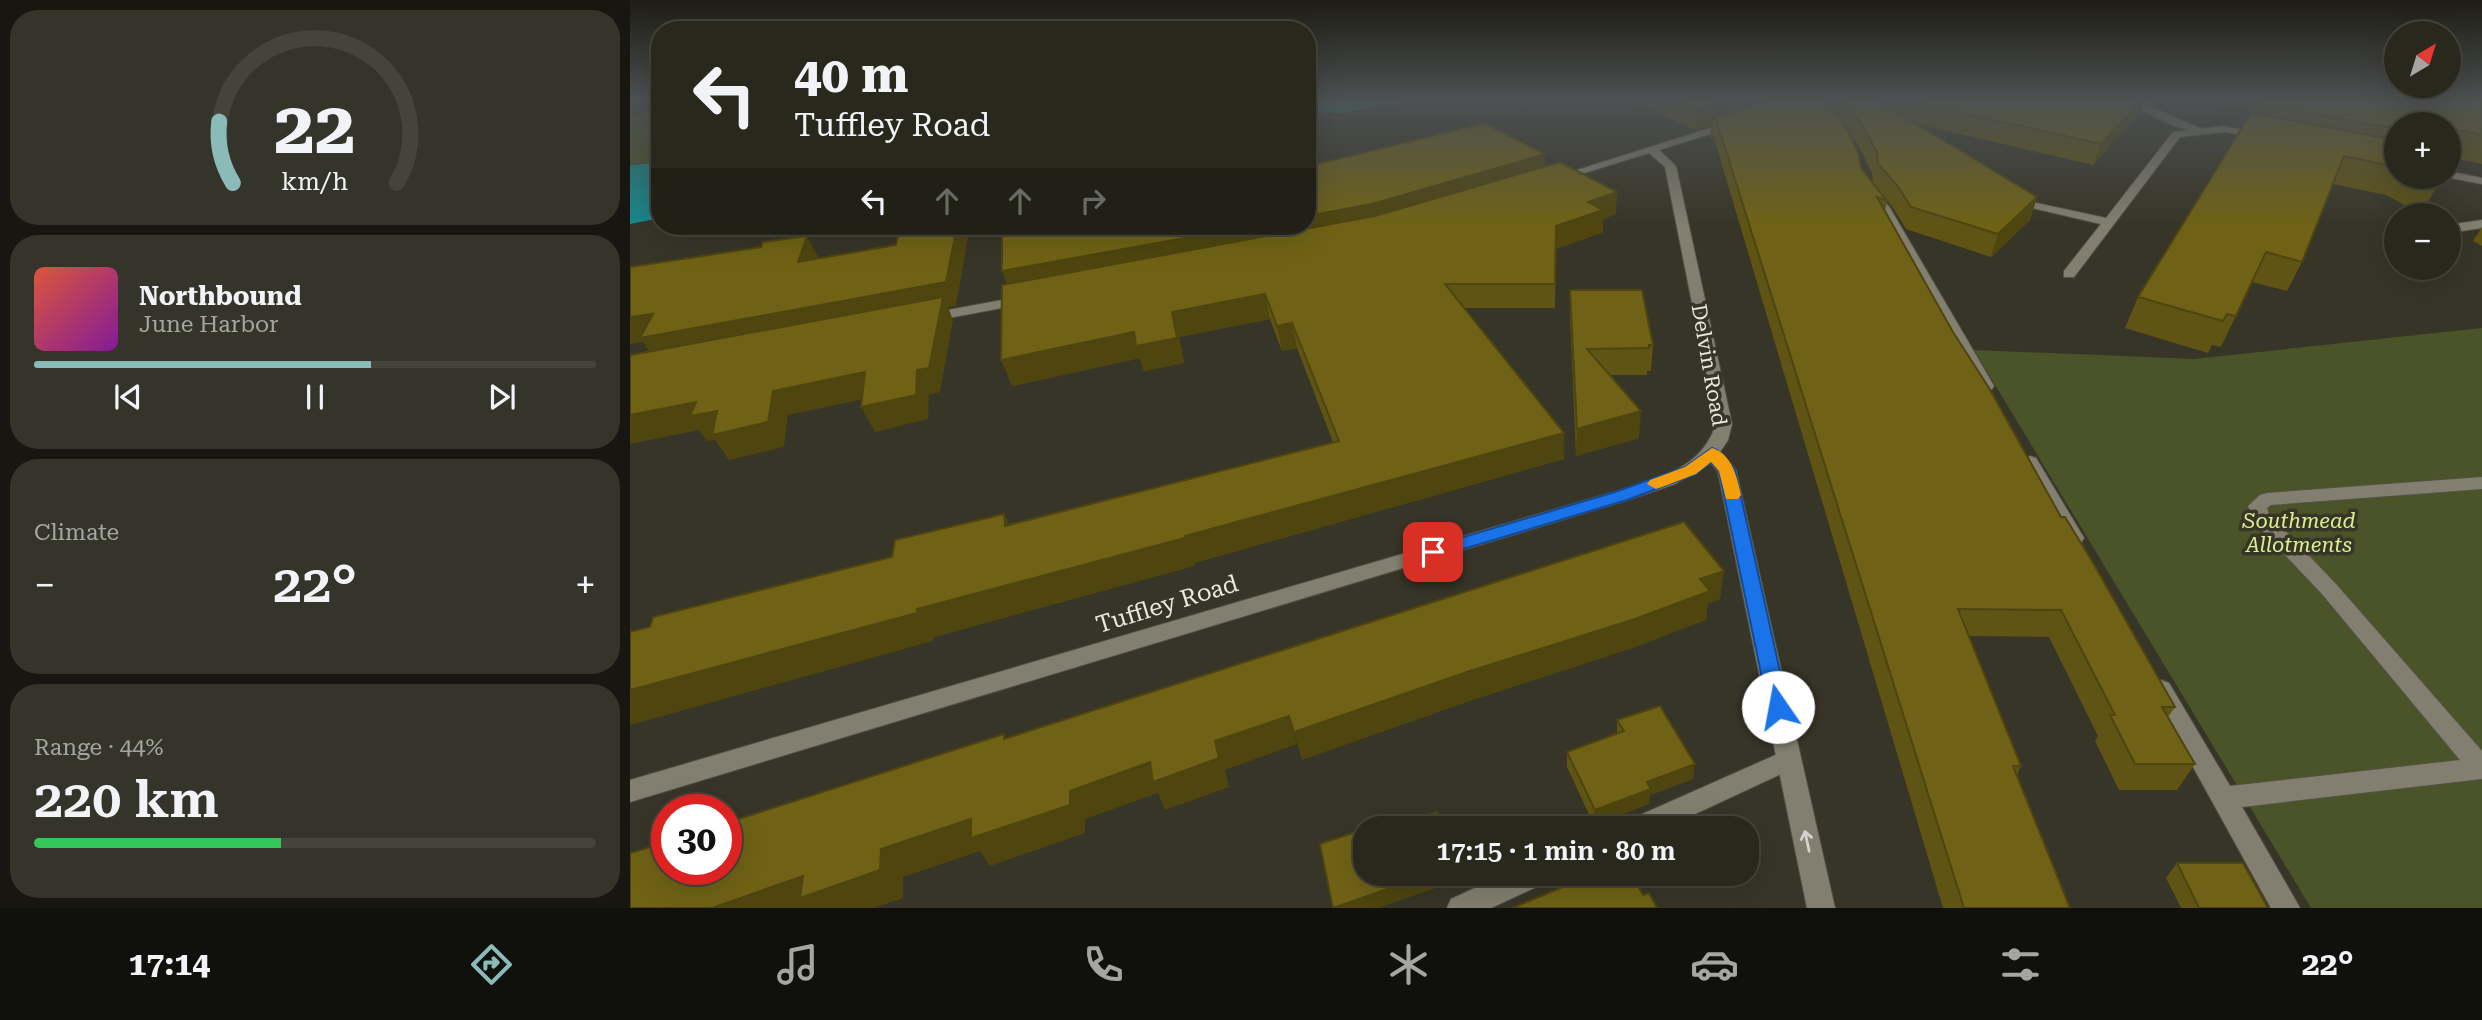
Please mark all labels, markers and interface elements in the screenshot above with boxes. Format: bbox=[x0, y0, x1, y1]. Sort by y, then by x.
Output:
north arrow bbox=[2384, 21, 2460, 98]
map controls bbox=[2384, 21, 2461, 280]
text: 40 m bbox=[794, 47, 909, 104]
icon: left bbox=[679, 49, 770, 140]
text: 22 bbox=[274, 87, 356, 172]
text: Tuffley Road bbox=[794, 106, 990, 144]
button: + bbox=[2384, 112, 2461, 189]
text: km/h bbox=[282, 167, 348, 196]
icon: left bbox=[855, 182, 893, 220]
icon: ahead bbox=[928, 182, 966, 220]
icon: ahead bbox=[1001, 182, 1039, 220]
icon: right bbox=[1074, 182, 1112, 220]
button: − bbox=[2384, 203, 2461, 280]
text: Northbound bbox=[139, 281, 302, 311]
street label: Delvin Road bbox=[1686, 302, 1732, 428]
text: June Harbor bbox=[139, 311, 279, 338]
icon: previous bbox=[109, 378, 147, 416]
icon: pause bbox=[296, 378, 334, 416]
icon: next bbox=[483, 378, 521, 416]
park label: Southmead Allotments bbox=[2241, 509, 2356, 557]
text: Climate bbox=[34, 519, 119, 546]
pin bbox=[1403, 522, 1463, 582]
icon: arrive bbox=[1414, 533, 1452, 571]
text: 22° bbox=[273, 554, 357, 615]
text: − bbox=[34, 563, 55, 607]
text: + bbox=[575, 563, 596, 607]
street label: Tuffley Road bbox=[1093, 569, 1241, 639]
position arrow bbox=[1741, 670, 1815, 744]
text: Range · 44% bbox=[34, 734, 163, 761]
text: 220 km bbox=[34, 769, 219, 830]
speed limit sign: 30 bbox=[651, 794, 742, 885]
one-way arrow bbox=[1799, 830, 1813, 853]
text: 17:15 · 1 min · 80 m bbox=[1436, 836, 1676, 866]
icon: directions bbox=[467, 940, 516, 989]
icon: music bbox=[773, 940, 822, 989]
icon: phone bbox=[1079, 940, 1128, 989]
icon: climate bbox=[1384, 940, 1433, 989]
icon: car bbox=[1690, 940, 1739, 989]
icon: filters bbox=[1996, 940, 2045, 989]
text: 17:14 bbox=[128, 945, 210, 983]
text: 22° bbox=[2302, 945, 2354, 983]

